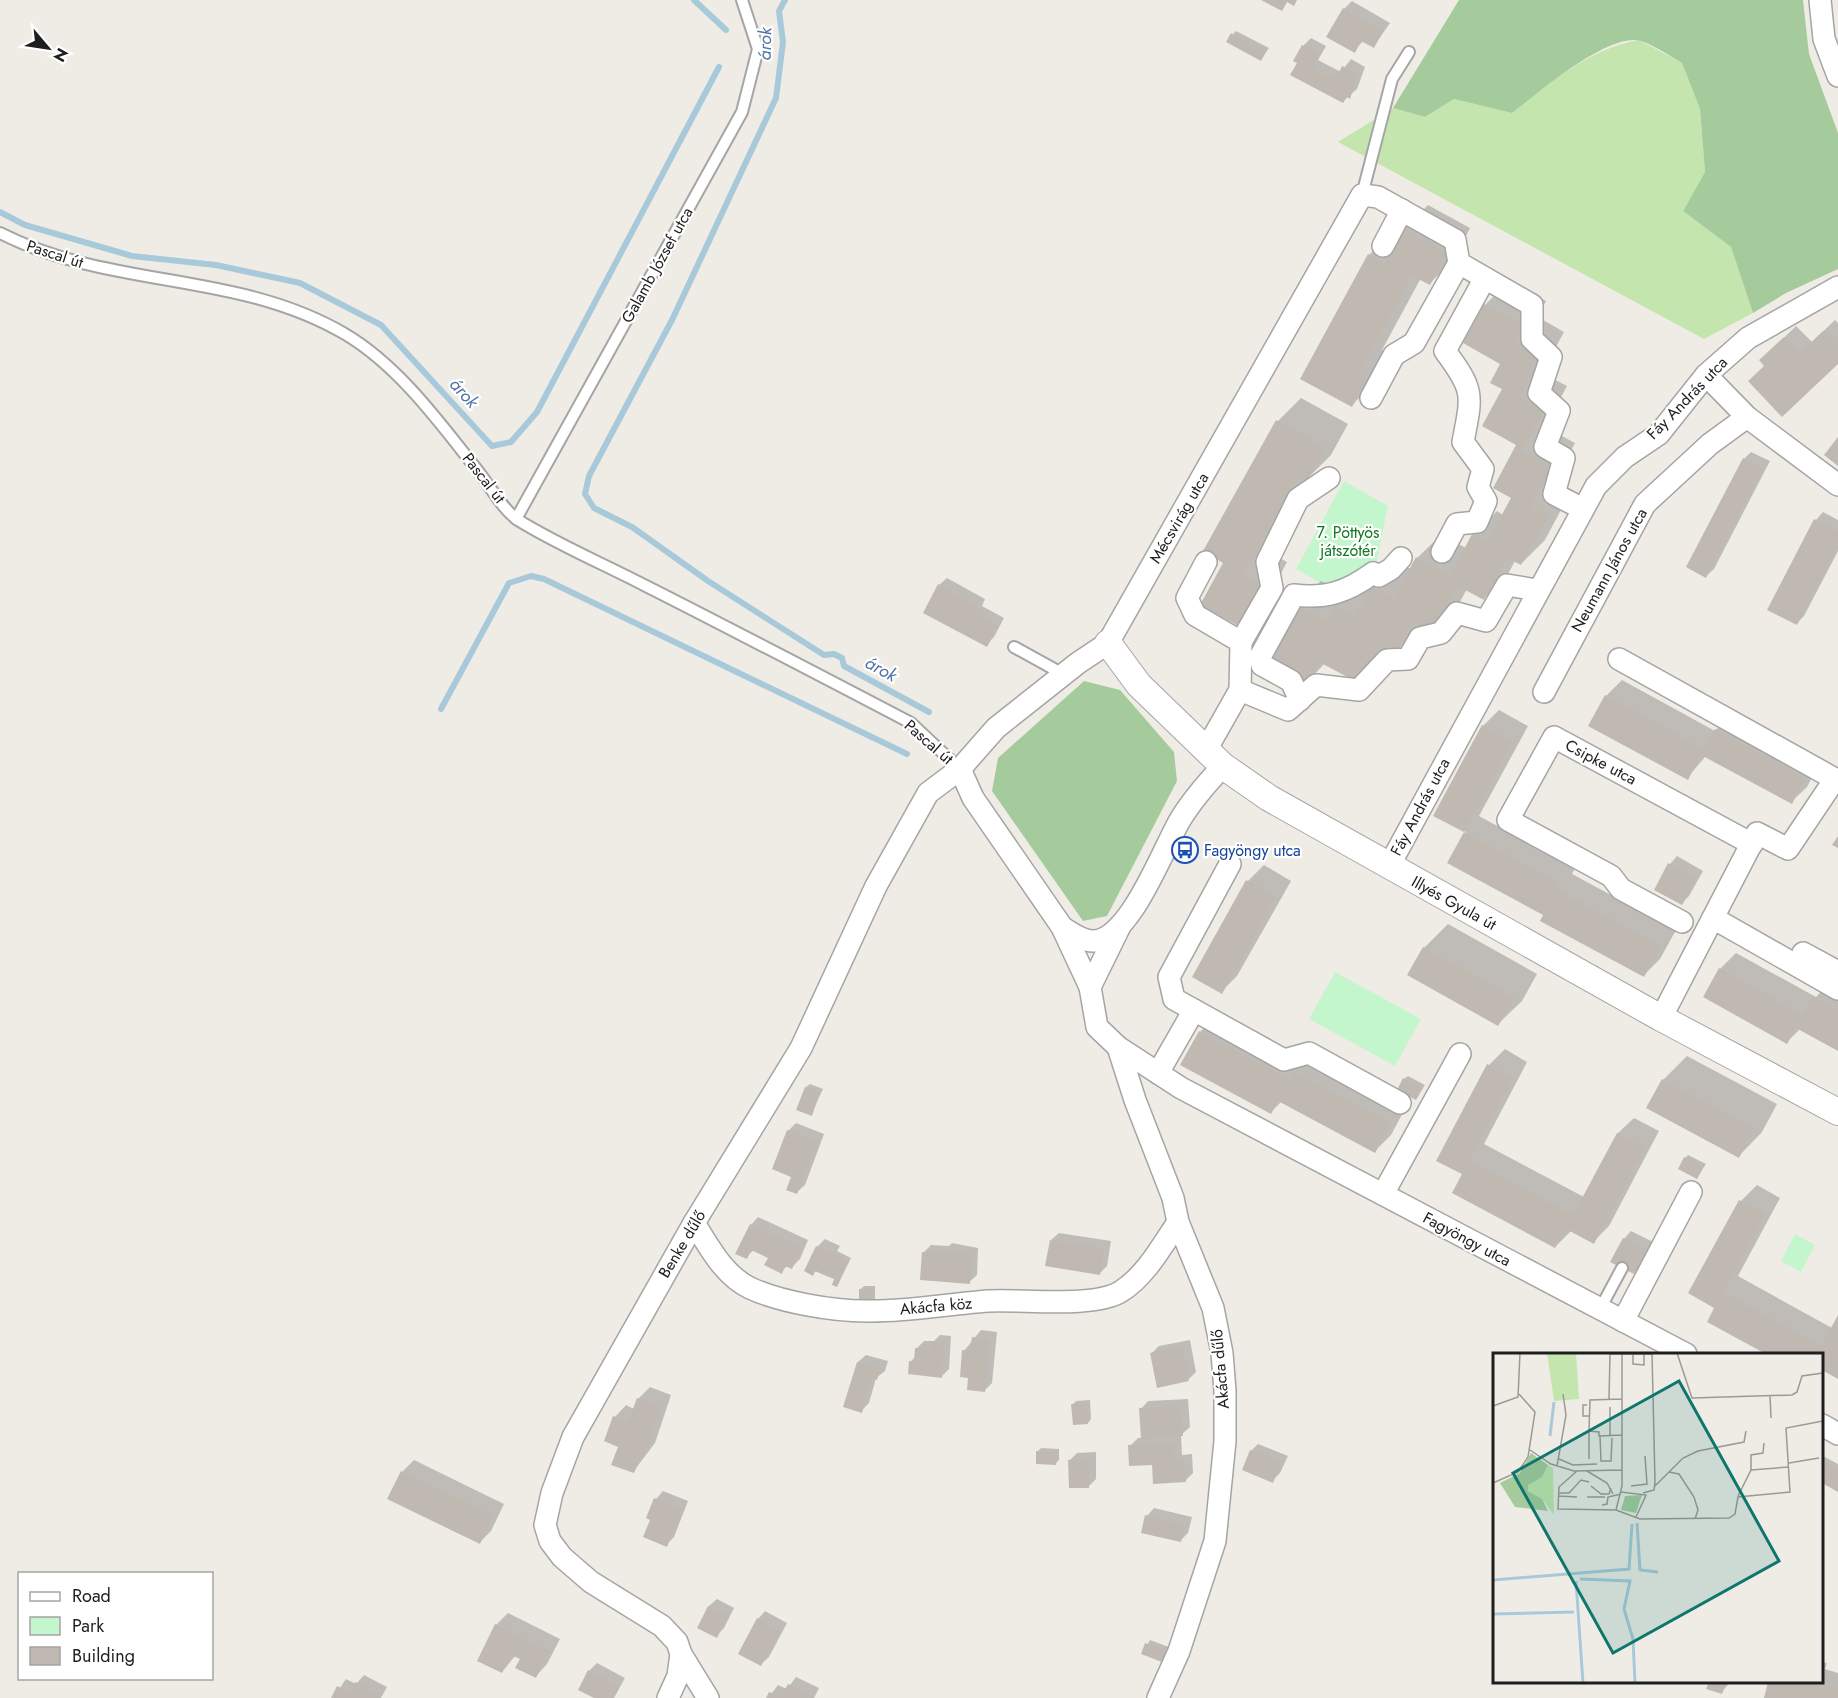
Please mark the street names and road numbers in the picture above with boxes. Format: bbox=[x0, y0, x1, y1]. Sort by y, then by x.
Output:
street label: Galamb József utca bbox=[616, 203, 698, 327]
street label: Pascal út bbox=[24, 234, 87, 274]
street label: Fáy András utca bbox=[1641, 351, 1733, 445]
street label: Pascal út bbox=[457, 448, 511, 508]
street label: Mécsvirág utca bbox=[1144, 468, 1214, 568]
street label: Neumann János utca bbox=[1565, 504, 1653, 636]
street label: Pascal út bbox=[899, 714, 959, 770]
street label: Csipke utca bbox=[1561, 734, 1641, 790]
street label: Fáy András utca bbox=[1385, 754, 1455, 860]
street label: Illyés Gyula út bbox=[1407, 870, 1501, 936]
street label: Benke dűlő bbox=[653, 1206, 711, 1282]
street label: Fagyöngy utca bbox=[1419, 1206, 1515, 1272]
street label: Akácfa köz bbox=[899, 1291, 974, 1321]
street label: Akácfa dűlő bbox=[1205, 1328, 1235, 1410]

